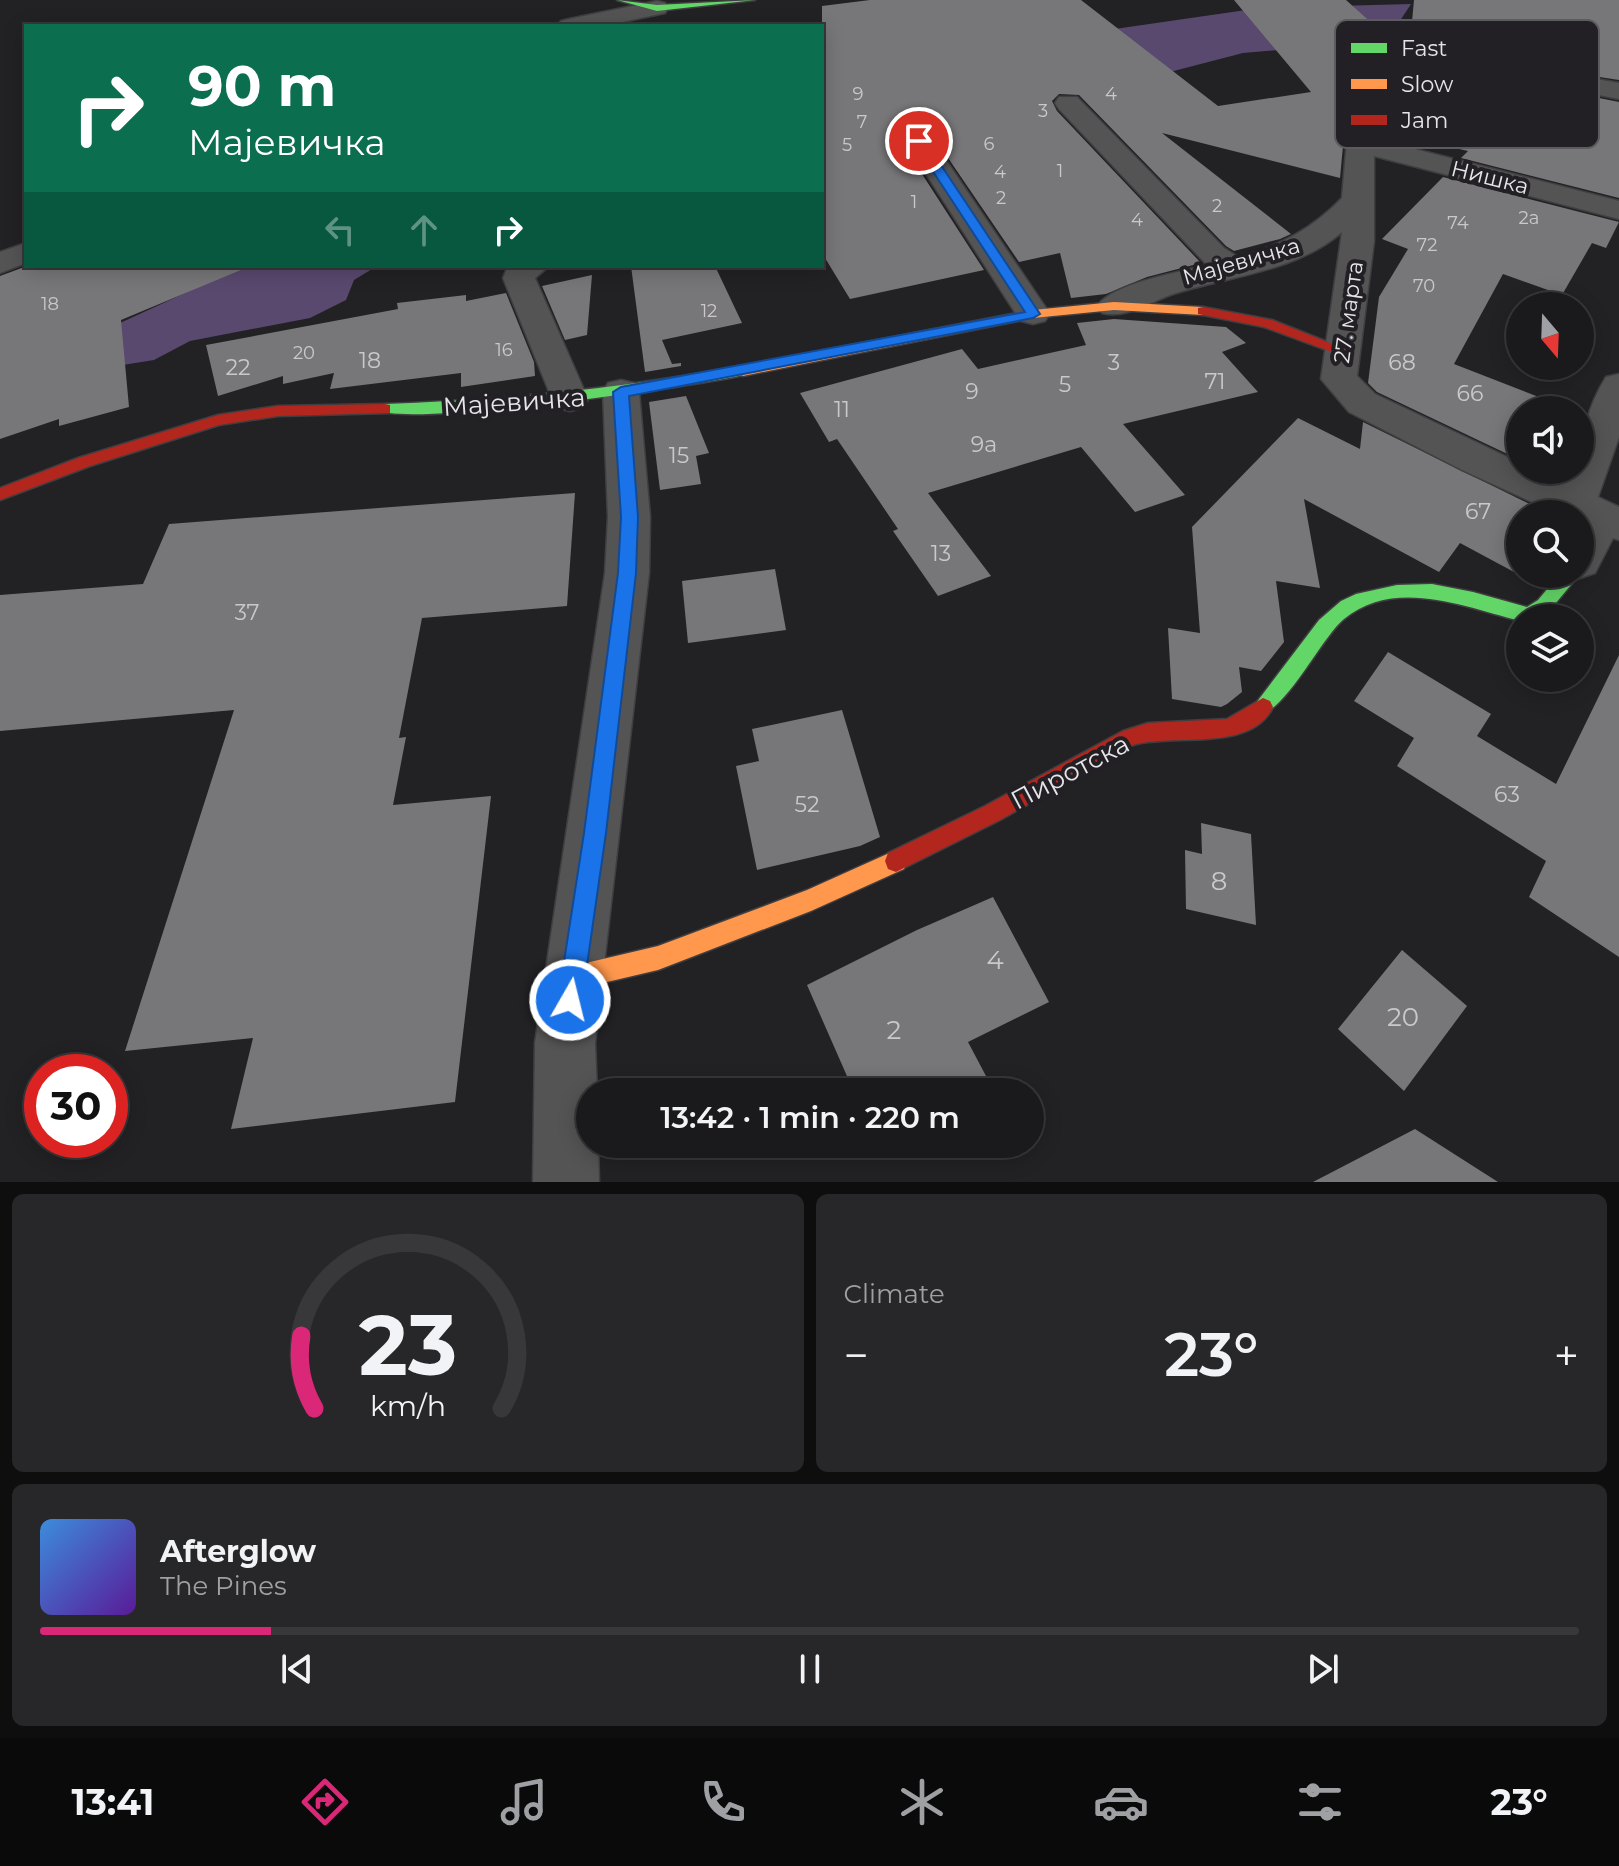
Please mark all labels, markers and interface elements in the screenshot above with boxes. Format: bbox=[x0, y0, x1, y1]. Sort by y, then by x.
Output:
legend bbox=[1335, 20, 1599, 148]
text: Fast bbox=[1401, 35, 1447, 62]
text: 90 m bbox=[188, 52, 336, 120]
icon: right bbox=[56, 56, 160, 160]
text: Slow bbox=[1401, 71, 1454, 98]
house number: 9 bbox=[853, 83, 864, 105]
house number: 4 bbox=[1105, 83, 1117, 105]
house number: 3 bbox=[1038, 100, 1048, 122]
pin bbox=[885, 107, 953, 175]
text: Jam bbox=[1400, 107, 1448, 134]
house number: 7 bbox=[857, 111, 867, 133]
icon: arrive bbox=[897, 119, 941, 163]
text: Мајевичка bbox=[188, 120, 386, 164]
house number: 6 bbox=[984, 133, 995, 155]
house number: 5 bbox=[842, 134, 852, 156]
street label: Нишка bbox=[1448, 155, 1531, 200]
house number: 1 bbox=[1057, 160, 1063, 182]
house number: 4 bbox=[994, 161, 1006, 183]
house number: 2 bbox=[996, 187, 1006, 209]
house number: 1 bbox=[911, 191, 917, 213]
house number: 2 bbox=[1212, 195, 1222, 217]
house number: 2a bbox=[1519, 207, 1539, 229]
icon: left bbox=[318, 208, 362, 252]
icon: ahead bbox=[402, 208, 446, 252]
icon: right bbox=[486, 208, 530, 252]
house number: 4 bbox=[1131, 209, 1143, 231]
house number: 74 bbox=[1447, 212, 1469, 234]
street label: Мајевичка bbox=[1179, 232, 1303, 291]
house number: 72 bbox=[1417, 234, 1437, 256]
street label: 27. марта bbox=[1328, 259, 1369, 365]
house number: 70 bbox=[1413, 275, 1435, 297]
north arrow bbox=[1506, 292, 1594, 380]
map controls bbox=[1506, 292, 1594, 692]
house number: 18 bbox=[41, 293, 59, 315]
house number: 12 bbox=[701, 300, 717, 322]
house number: 16 bbox=[495, 339, 513, 361]
house number: 20 bbox=[293, 342, 315, 364]
house number: 18 bbox=[359, 347, 381, 374]
house number: 3 bbox=[1108, 349, 1120, 376]
house number: 68 bbox=[1388, 349, 1416, 376]
house number: 22 bbox=[226, 354, 251, 381]
house number: 71 bbox=[1204, 368, 1226, 395]
house number: 5 bbox=[1059, 371, 1071, 398]
house number: 9 bbox=[965, 378, 979, 405]
house number: 66 bbox=[1457, 380, 1483, 407]
street label: Мајевичка bbox=[442, 381, 586, 423]
house number: 11 bbox=[834, 396, 850, 423]
button: sound bbox=[1506, 396, 1594, 484]
house number: 9a bbox=[971, 431, 997, 458]
house number: 15 bbox=[669, 442, 689, 469]
house number: 67 bbox=[1465, 498, 1491, 525]
button: search bbox=[1506, 500, 1594, 588]
house number: 13 bbox=[931, 540, 951, 567]
house number: 37 bbox=[234, 599, 260, 626]
button: layers bbox=[1506, 604, 1594, 692]
street label: Пиротска bbox=[1005, 727, 1135, 817]
house number: 63 bbox=[1494, 781, 1520, 808]
house number: 52 bbox=[795, 791, 819, 818]
house number: 8 bbox=[1211, 865, 1227, 897]
house number: 4 bbox=[986, 944, 1004, 976]
position arrow bbox=[528, 958, 612, 1042]
house number: 20 bbox=[1387, 1001, 1419, 1033]
house number: 2 bbox=[887, 1014, 901, 1046]
speed limit sign: 30 bbox=[24, 1054, 128, 1158]
text: 13:42 · 1 min · 220 m bbox=[660, 1099, 960, 1136]
text: Climate bbox=[844, 1278, 945, 1310]
text: 23 bbox=[359, 1294, 457, 1396]
text: 23° bbox=[1164, 1318, 1258, 1391]
text: − bbox=[844, 1328, 869, 1382]
text: + bbox=[1554, 1328, 1579, 1382]
text: km/h bbox=[370, 1388, 446, 1423]
text: Afterglow bbox=[160, 1533, 316, 1570]
text: The Pines bbox=[160, 1570, 287, 1602]
icon: previous bbox=[275, 1647, 319, 1691]
icon: pause bbox=[788, 1647, 832, 1691]
icon: next bbox=[1301, 1647, 1345, 1691]
icon: directions bbox=[297, 1774, 353, 1830]
icon: music bbox=[496, 1774, 552, 1830]
icon: phone bbox=[695, 1774, 751, 1830]
icon: climate bbox=[894, 1774, 950, 1830]
icon: car bbox=[1093, 1774, 1149, 1830]
icon: filters bbox=[1292, 1774, 1348, 1830]
text: 13:41 bbox=[71, 1780, 154, 1824]
text: 23° bbox=[1490, 1780, 1548, 1824]

